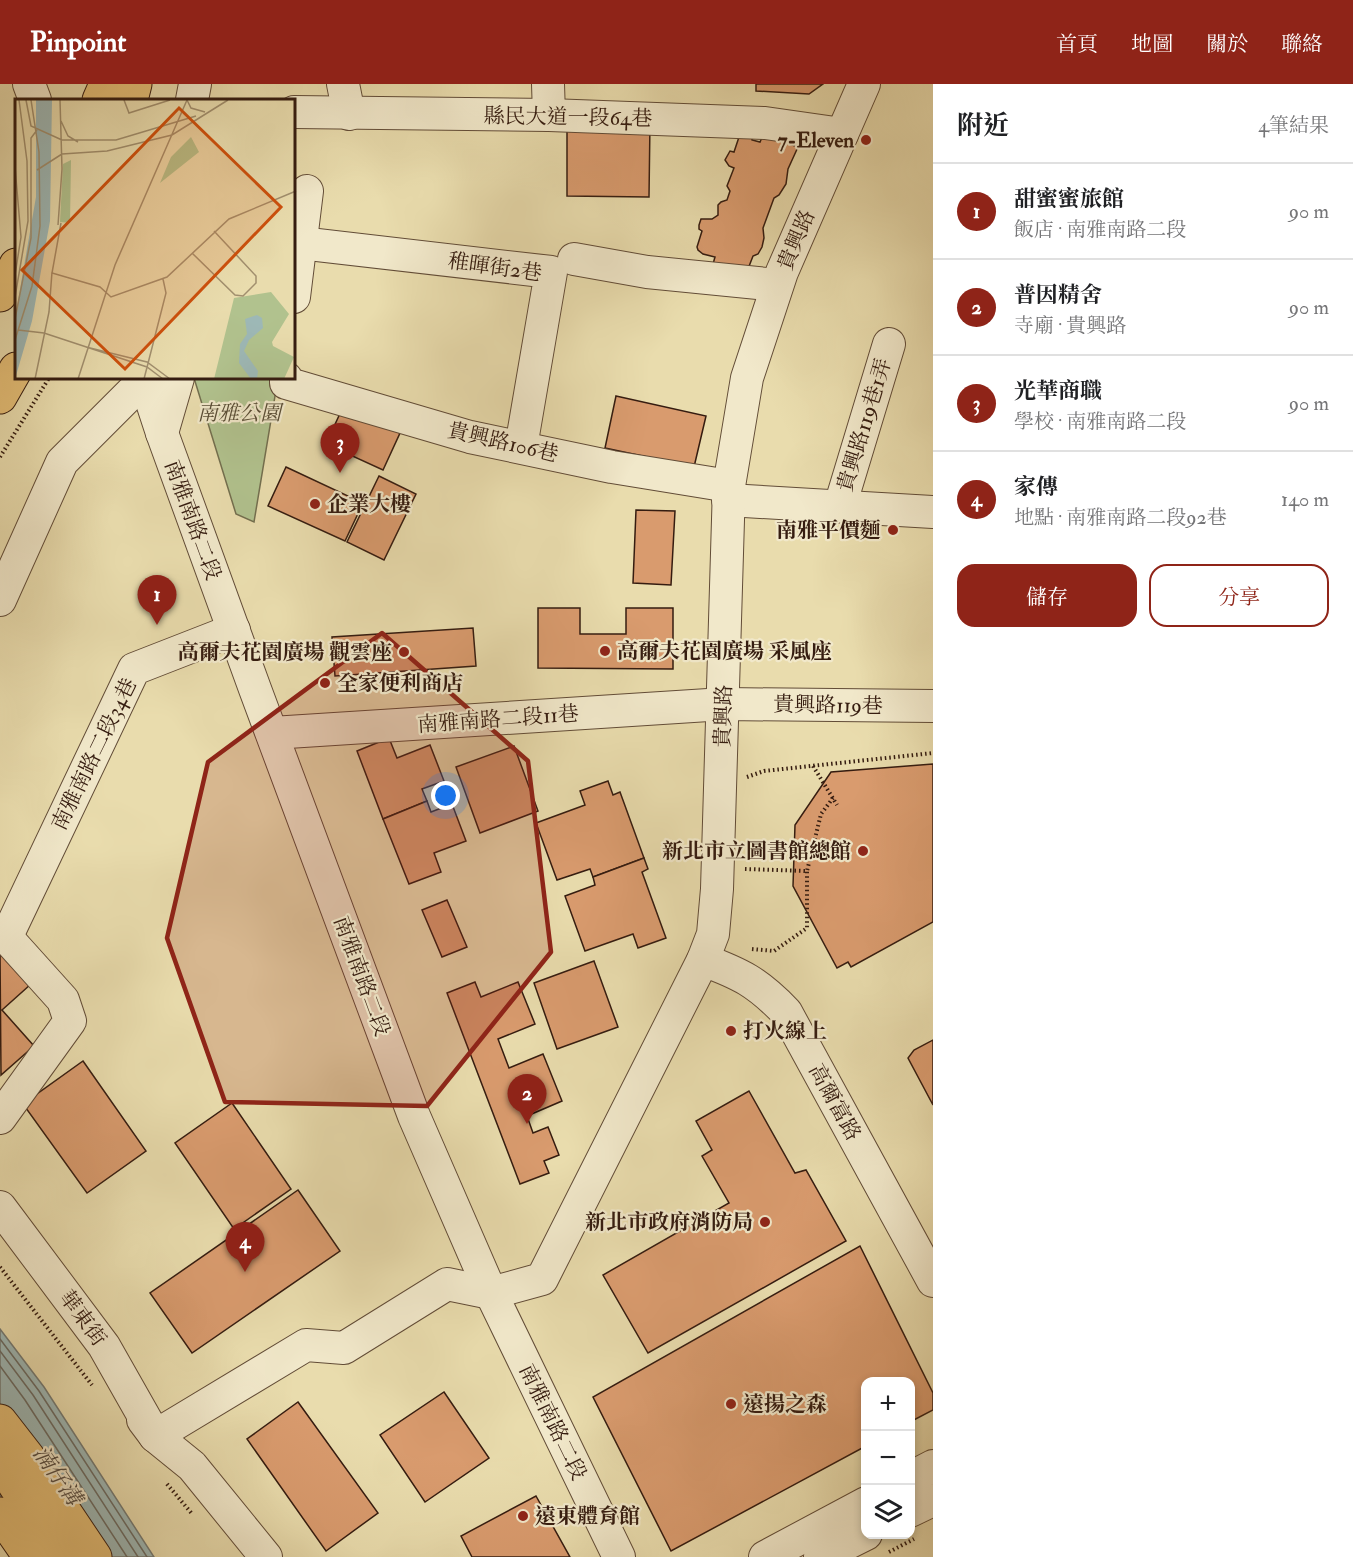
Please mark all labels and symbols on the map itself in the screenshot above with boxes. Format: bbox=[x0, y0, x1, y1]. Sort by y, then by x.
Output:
inset map bbox=[15, 99, 296, 380]
street label: 縣民大道一段64巷 bbox=[483, 103, 653, 132]
place label: 7-Eleven bbox=[778, 127, 854, 154]
marker: 7-Eleven bbox=[859, 133, 873, 147]
street label: 貴興路 bbox=[772, 206, 821, 274]
street label: 稚暉街2巷 bbox=[446, 248, 544, 287]
street label: 貴興路119巷1弄 bbox=[831, 355, 898, 495]
park label: 南雅公園 bbox=[197, 400, 284, 427]
street label: 貴興路106巷 bbox=[445, 417, 561, 468]
pin: 3 bbox=[320, 424, 360, 473]
street label: 南雅南路二段 bbox=[158, 456, 227, 584]
place label: 企業大樓 bbox=[327, 491, 411, 518]
marker: 企業大樓 bbox=[308, 497, 322, 511]
place label: 南雅平價麵 bbox=[776, 517, 881, 544]
marker: 南雅平價麵 bbox=[886, 523, 900, 537]
pin: 1 bbox=[138, 576, 176, 625]
place label: 高爾夫花園廣場 采風座 bbox=[617, 638, 831, 665]
place label: 高爾夫花園廣場 觀雲座 bbox=[178, 639, 392, 666]
marker: 高爾夫花園廣場 采風座 bbox=[598, 644, 612, 658]
marker: 高爾夫花園廣場 觀雲座 bbox=[397, 645, 411, 659]
place label: 全家便利商店 bbox=[337, 670, 463, 697]
street label: 南雅南路二段34巷 bbox=[46, 674, 143, 835]
marker: 全家便利商店 bbox=[318, 676, 332, 690]
street label: 貴興路 bbox=[709, 684, 738, 748]
street label: 貴興路119巷 bbox=[773, 691, 883, 720]
street label: 南雅南路二段11巷 bbox=[416, 700, 580, 739]
your location bbox=[431, 781, 460, 810]
place label: 新北市立圖書館總館 bbox=[662, 838, 851, 865]
marker: 新北市立圖書館總館 bbox=[856, 844, 870, 858]
street label: 南雅南路二段 bbox=[327, 912, 396, 1040]
place label: 打火線上 bbox=[743, 1018, 827, 1045]
marker: 打火線上 bbox=[724, 1024, 738, 1038]
street label: 高爾富路 bbox=[802, 1059, 867, 1146]
pin: 2 bbox=[508, 1074, 546, 1124]
place label: 新北市政府消防局 bbox=[585, 1209, 753, 1236]
marker: 新北市政府消防局 bbox=[758, 1215, 772, 1229]
pin: 4 bbox=[226, 1222, 264, 1272]
street label: 華東街 bbox=[53, 1285, 112, 1352]
street label: 南雅南路二段 bbox=[513, 1360, 592, 1485]
place label: 遠揚之森 bbox=[743, 1391, 827, 1418]
marker: 遠揚之森 bbox=[724, 1397, 738, 1411]
water label: 湳仔溝 bbox=[27, 1441, 89, 1513]
place label: 遠東體育館 bbox=[535, 1503, 640, 1530]
marker: 遠東體育館 bbox=[516, 1509, 530, 1523]

